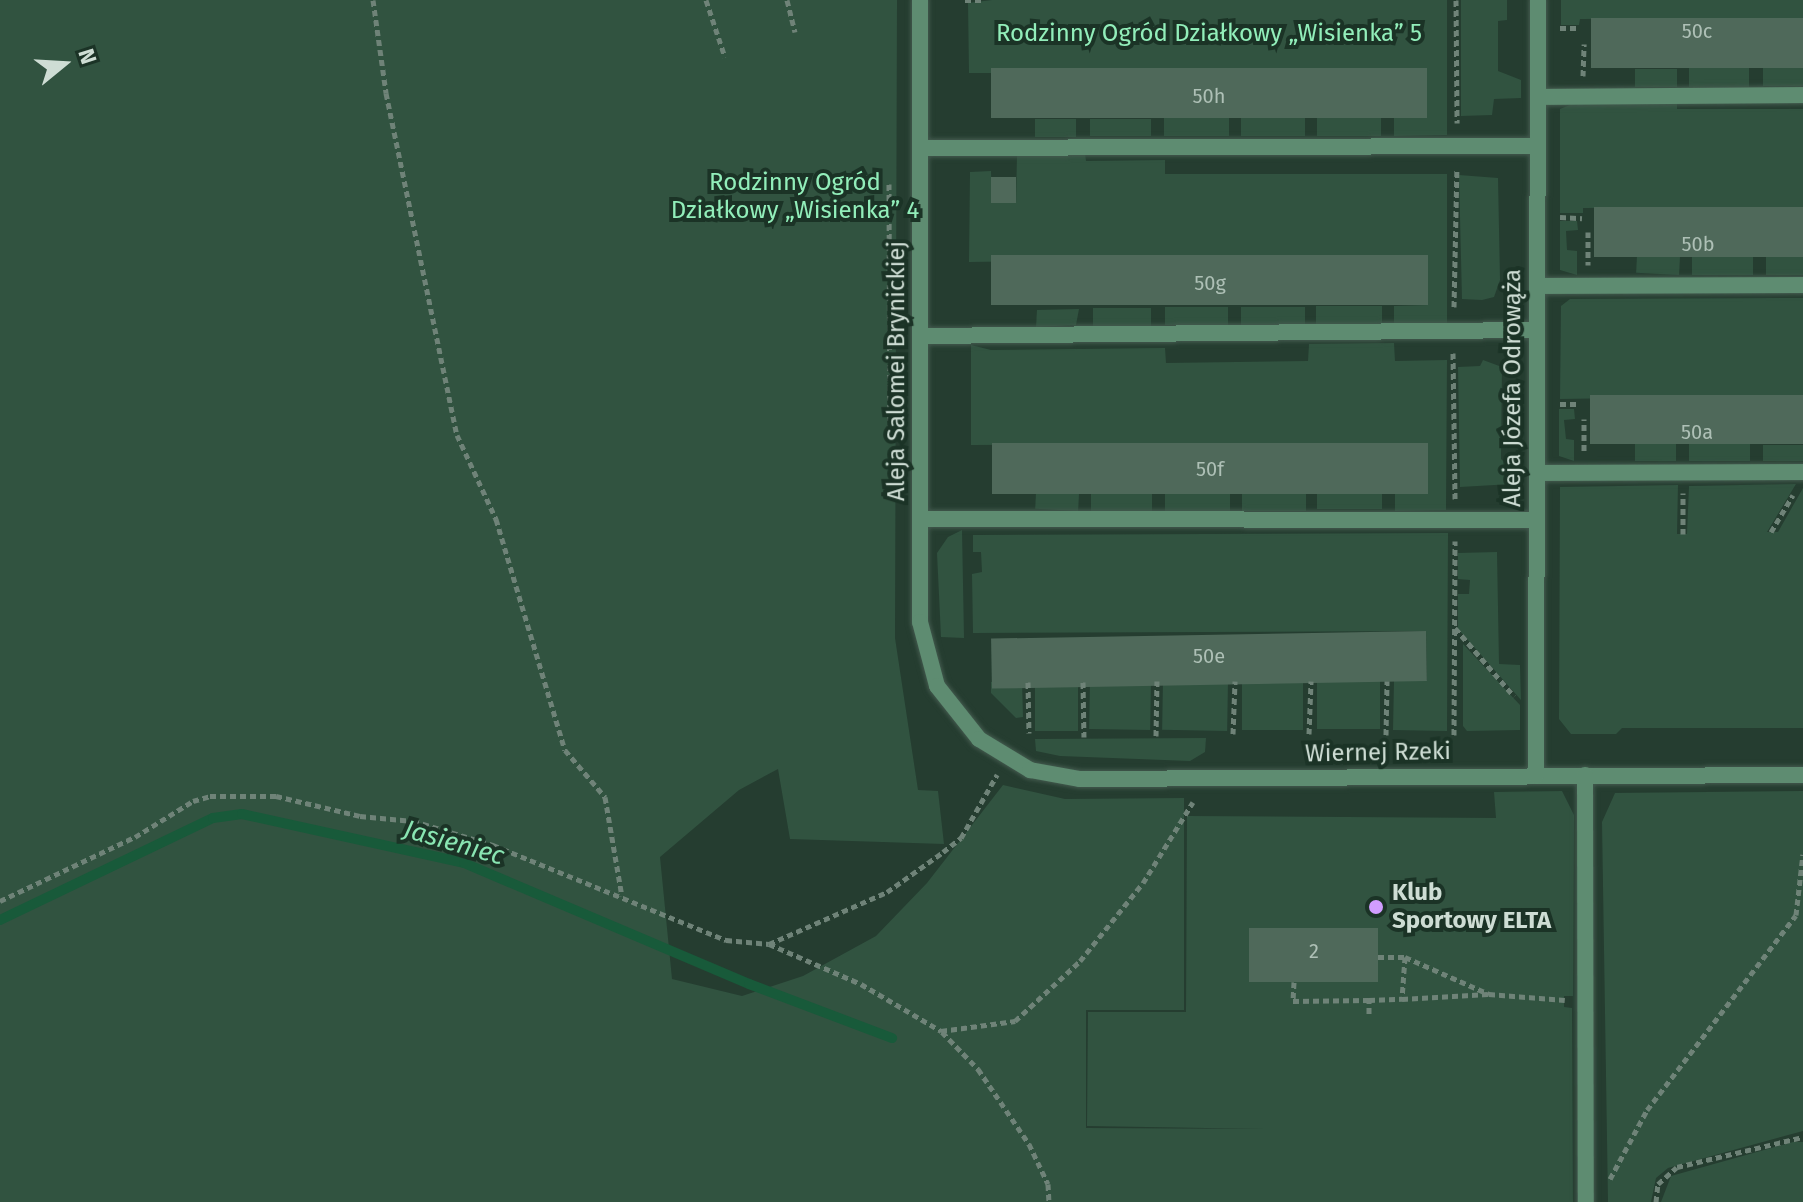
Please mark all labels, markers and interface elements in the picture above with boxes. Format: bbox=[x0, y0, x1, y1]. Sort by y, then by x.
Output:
house number: 50c bbox=[1682, 19, 1712, 43]
park label: Rodzinny Ogród Działkowy „Wisienka” 5 bbox=[996, 20, 1422, 48]
north arrow bbox=[24, 24, 104, 104]
text: N bbox=[72, 45, 102, 68]
house number: 50h bbox=[1193, 84, 1225, 108]
park label: Rodzinny Ogród Działkowy „Wisienka” 4 bbox=[671, 169, 919, 225]
house number: 50b bbox=[1681, 232, 1715, 256]
street label: Aleja Salomei Brynickiej bbox=[883, 241, 911, 501]
street label: Aleja Józefa Odrowąża bbox=[1499, 269, 1527, 507]
house number: 50g bbox=[1194, 271, 1226, 295]
house number: 50a bbox=[1681, 420, 1713, 444]
house number: 50f bbox=[1196, 457, 1224, 481]
house number: 50e bbox=[1193, 644, 1225, 668]
street label: Wiernej Rzeki bbox=[1305, 737, 1451, 769]
water label: Jasieniec bbox=[400, 814, 508, 872]
place label: Klub Sportowy ELTA bbox=[1392, 879, 1551, 935]
marker: Klub Sportowy ELTA bbox=[1367, 898, 1385, 916]
house number: 2 bbox=[1309, 939, 1319, 963]

